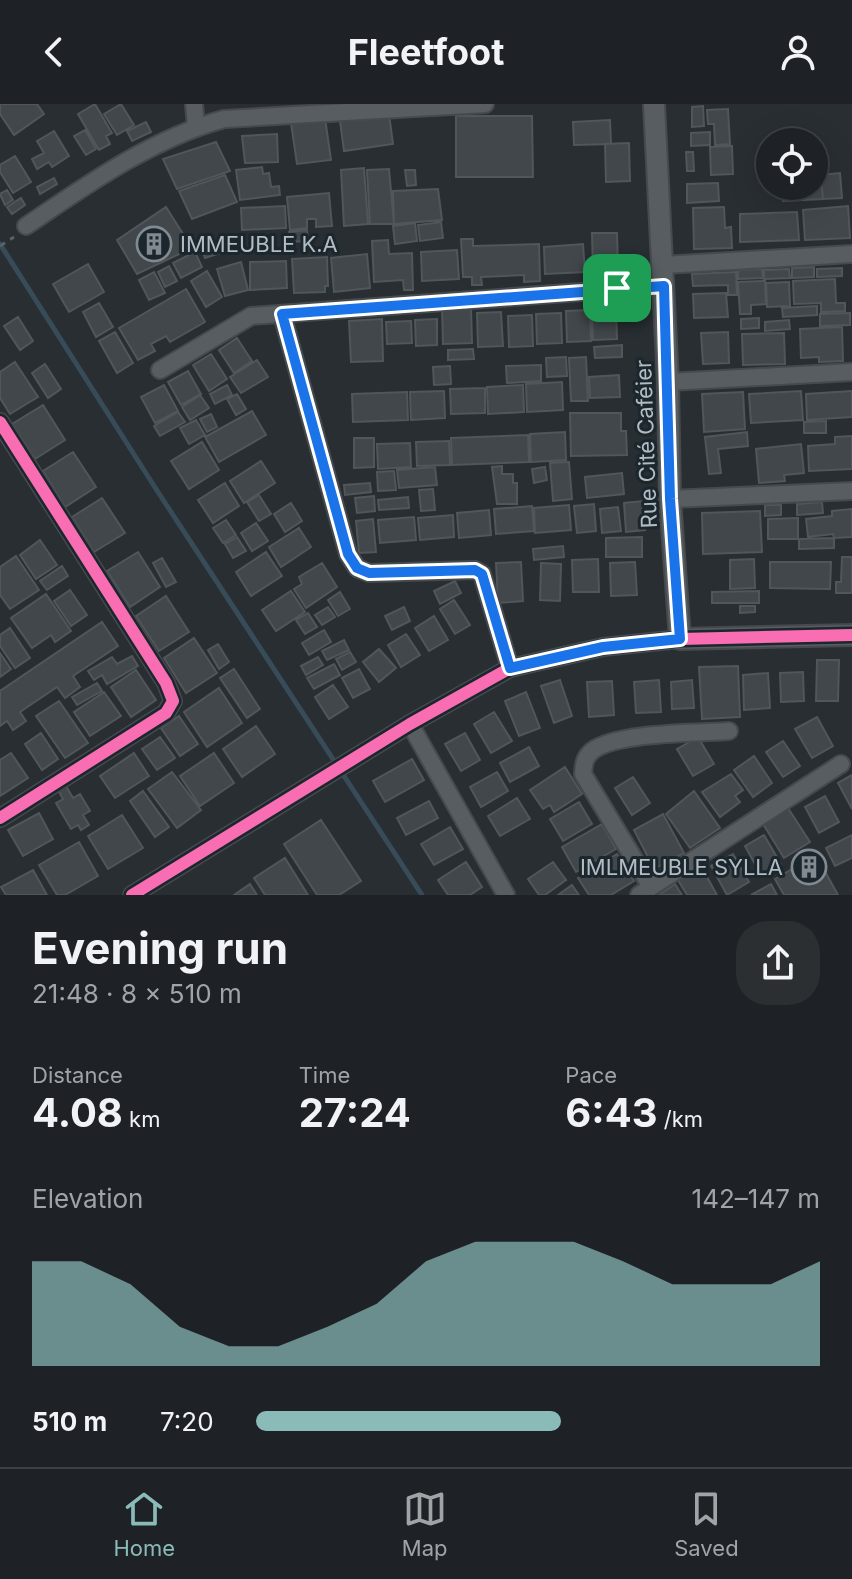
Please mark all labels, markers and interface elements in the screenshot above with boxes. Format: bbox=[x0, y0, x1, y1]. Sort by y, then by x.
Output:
icon: back bbox=[32, 30, 76, 74]
text: Fleetfoot bbox=[348, 30, 504, 74]
icon: person bbox=[776, 30, 820, 74]
map controls bbox=[756, 128, 828, 200]
button: locate bbox=[756, 128, 828, 200]
building icon: IMMEUBLE K.A bbox=[135, 225, 173, 263]
place label: IMMEUBLE K.A bbox=[180, 231, 338, 257]
pin bbox=[583, 254, 651, 322]
icon: arrive bbox=[595, 266, 639, 310]
street label: Rue Cité Caféier bbox=[630, 359, 662, 529]
building icon: IMLMEUBLE SYLLA bbox=[790, 848, 828, 886]
place label: IMLMEUBLE SYLLA bbox=[580, 854, 783, 880]
text: Evening run bbox=[32, 921, 288, 975]
button: share bbox=[736, 921, 820, 1005]
text: 21:48 · 8 × 510 m bbox=[32, 978, 242, 1009]
text: Distance bbox=[32, 1062, 123, 1088]
text: Time bbox=[299, 1062, 350, 1088]
text: Pace bbox=[565, 1062, 617, 1088]
text: 4.08 bbox=[32, 1088, 123, 1137]
text: 27:24 bbox=[299, 1088, 411, 1137]
text: 6:43 bbox=[565, 1088, 658, 1137]
text: km bbox=[123, 1106, 160, 1132]
text: /km bbox=[658, 1106, 703, 1132]
text: Elevation bbox=[32, 1183, 143, 1214]
text: 142–147 m bbox=[692, 1183, 820, 1214]
text: 510 m bbox=[32, 1406, 107, 1437]
text: 7:20 bbox=[160, 1406, 214, 1437]
tab: Home bbox=[113, 1487, 175, 1561]
tab: Map bbox=[402, 1487, 447, 1561]
tab: Saved bbox=[674, 1487, 739, 1561]

